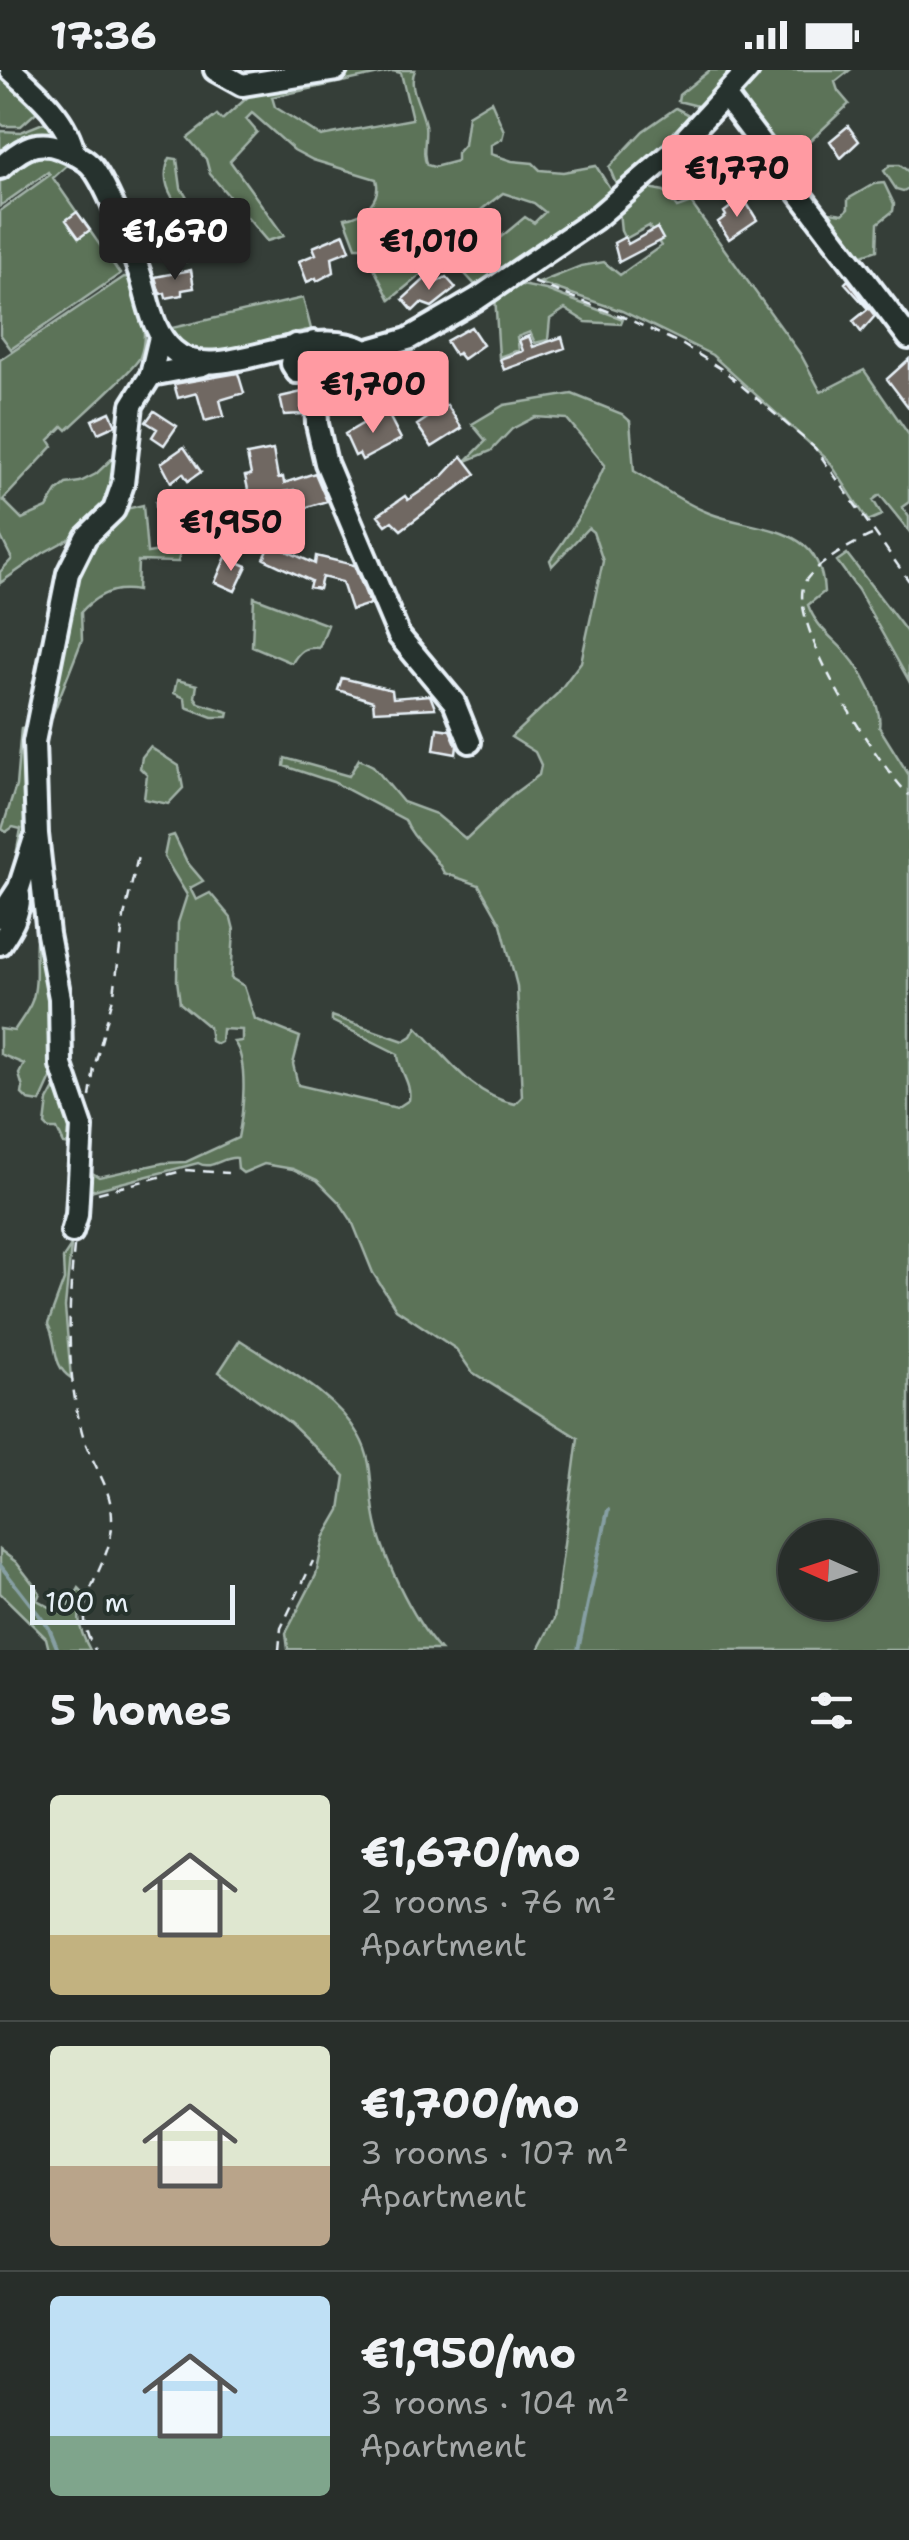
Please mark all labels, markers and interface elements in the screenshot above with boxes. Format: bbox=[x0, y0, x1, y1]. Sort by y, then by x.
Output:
text: 17:36 bbox=[50, 10, 157, 61]
pin: €1,770 bbox=[656, 135, 818, 220]
text: €1,770 bbox=[684, 146, 790, 189]
pin: €1,670 bbox=[94, 198, 256, 283]
pin: €1,010 bbox=[348, 208, 510, 293]
text: €1,670 bbox=[121, 209, 229, 252]
text: €1,010 bbox=[379, 219, 479, 262]
pin: €1,700 bbox=[292, 351, 454, 436]
text: €1,700 bbox=[320, 362, 426, 405]
pin: €1,950 bbox=[150, 489, 312, 574]
text: €1,950 bbox=[179, 500, 283, 543]
north arrow bbox=[778, 1520, 878, 1620]
map controls bbox=[778, 1520, 878, 1620]
scale bar bbox=[30, 1580, 235, 1624]
text: 100 m bbox=[45, 1583, 129, 1621]
text: 5 homes bbox=[50, 1682, 231, 1738]
icon: filters bbox=[804, 1683, 859, 1738]
text: €1,670/mo bbox=[360, 1824, 581, 1880]
icon: home bbox=[130, 1835, 250, 1955]
text: 2 rooms · 76 m² bbox=[360, 1880, 616, 1923]
text: Apartment bbox=[360, 1923, 527, 1966]
text: €1,700/mo bbox=[360, 2075, 580, 2131]
icon: home bbox=[130, 2086, 250, 2206]
text: 3 rooms · 107 m² bbox=[360, 2131, 628, 2174]
text: Apartment bbox=[360, 2174, 527, 2217]
text: €1,950/mo bbox=[360, 2325, 576, 2381]
icon: home bbox=[130, 2336, 250, 2456]
text: 3 rooms · 104 m² bbox=[360, 2381, 629, 2424]
text: Apartment bbox=[360, 2424, 527, 2467]

